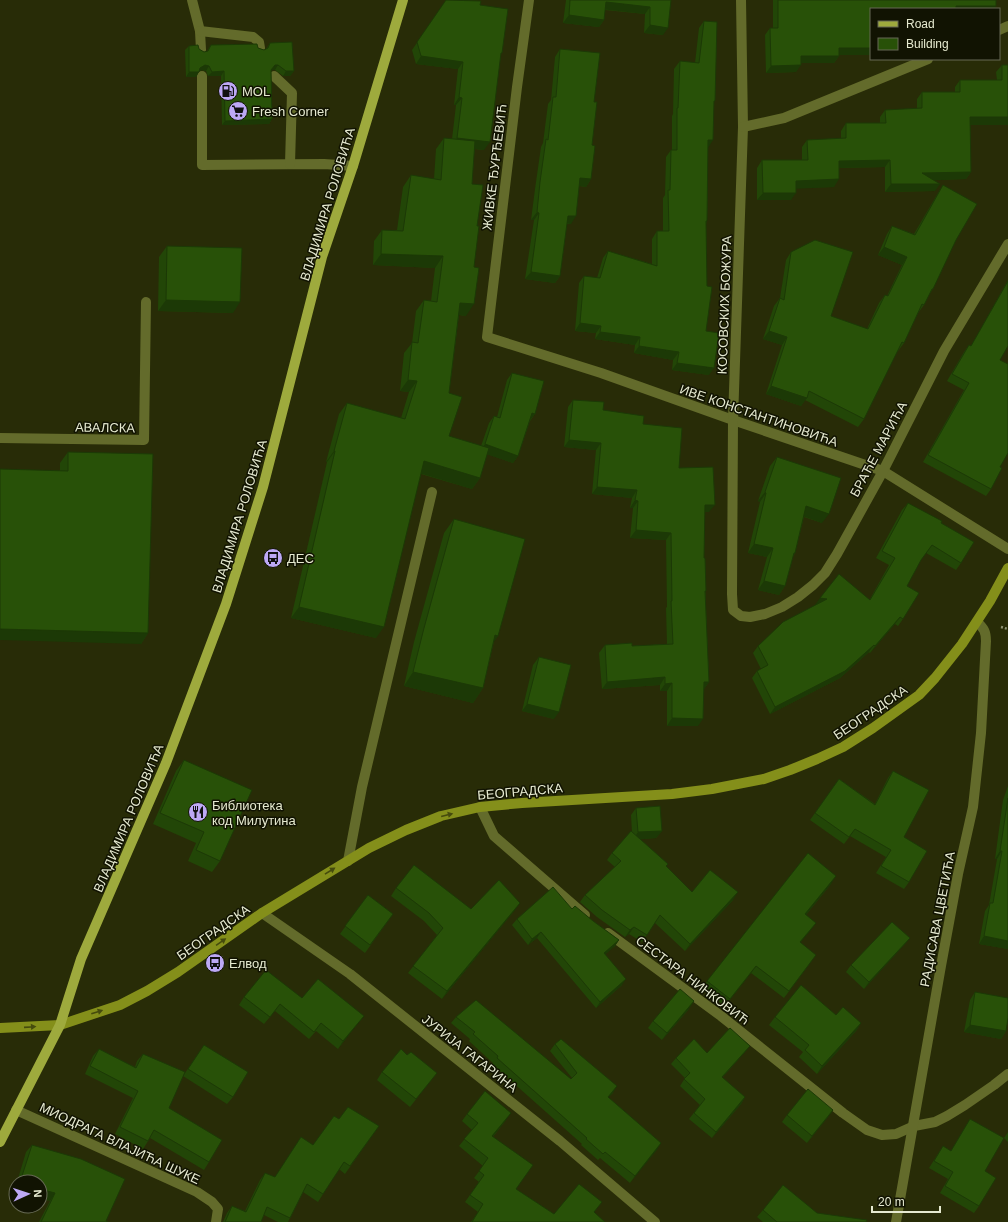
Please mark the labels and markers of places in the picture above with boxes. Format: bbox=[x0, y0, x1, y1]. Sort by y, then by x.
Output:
fuel station icon: MOL bbox=[217, 80, 239, 102]
place label: MOL bbox=[242, 84, 270, 99]
supermarket icon: Fresh Corner bbox=[227, 100, 249, 122]
place label: Fresh Corner bbox=[252, 104, 329, 119]
bus stop icon: ДЕС bbox=[262, 547, 284, 569]
place label: ДЕС bbox=[287, 551, 314, 566]
place label: Библиотека код Милутина bbox=[212, 798, 297, 828]
restaurant icon: Библиотека код Милутина bbox=[187, 801, 209, 823]
bus stop icon: Елвод bbox=[204, 952, 226, 974]
place label: Елвод bbox=[229, 956, 267, 971]

